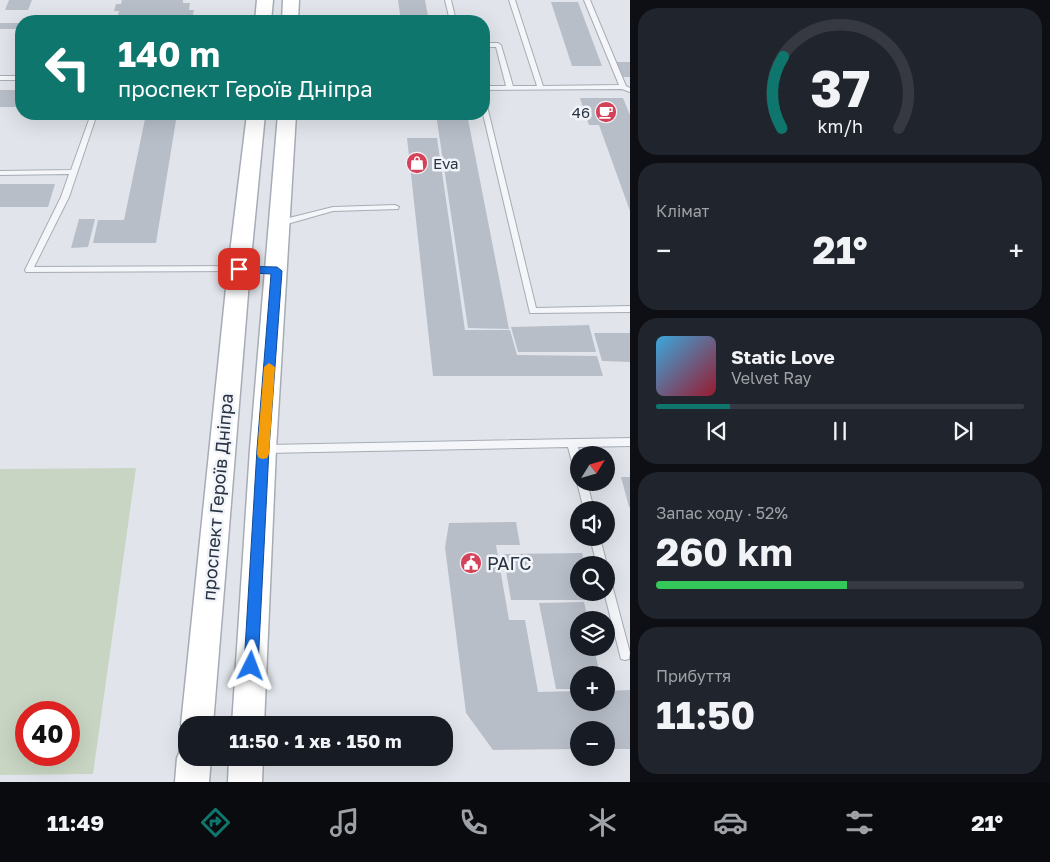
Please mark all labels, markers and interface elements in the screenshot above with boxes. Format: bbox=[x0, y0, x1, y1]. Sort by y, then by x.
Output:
text: 140 m bbox=[118, 33, 220, 75]
icon: left bbox=[35, 35, 100, 100]
text: 37 bbox=[810, 56, 870, 118]
text: проспект Героїв Дніпра bbox=[118, 75, 373, 102]
cafe icon: 46 bbox=[594, 100, 618, 124]
place label: 46 bbox=[572, 103, 590, 121]
text: km/h bbox=[817, 115, 863, 137]
shop icon: Eva bbox=[405, 151, 429, 175]
place label: Eva bbox=[433, 154, 458, 172]
text: Клімат bbox=[656, 201, 709, 221]
text: 21° bbox=[813, 227, 868, 272]
text: − bbox=[656, 234, 671, 267]
text: + bbox=[1009, 234, 1024, 267]
pin bbox=[218, 248, 260, 290]
icon: arrive bbox=[225, 255, 253, 283]
text: Static Love bbox=[731, 345, 835, 368]
text: Velvet Ray bbox=[731, 368, 812, 388]
street label: проспект Героїв Дніпра bbox=[197, 392, 237, 602]
icon: previous bbox=[703, 417, 731, 445]
icon: pause bbox=[826, 417, 854, 445]
icon: next bbox=[949, 417, 977, 445]
north arrow bbox=[570, 446, 615, 491]
map controls bbox=[570, 446, 615, 766]
button: sound bbox=[570, 501, 615, 546]
text: Запас ходу · 52% bbox=[656, 503, 788, 523]
text: 260 km bbox=[656, 529, 793, 574]
public building icon: РАГС bbox=[459, 551, 483, 575]
place label: РАГС bbox=[487, 552, 531, 574]
button: search bbox=[570, 556, 615, 601]
button: layers bbox=[570, 611, 615, 656]
position arrow bbox=[224, 639, 276, 691]
button: + bbox=[570, 666, 615, 711]
text: Прибуття bbox=[656, 666, 731, 686]
text: 11:50 bbox=[656, 692, 755, 737]
speed limit sign: 40 bbox=[15, 701, 80, 766]
button: − bbox=[570, 721, 615, 766]
text: 11:50 · 1 хв · 150 m bbox=[229, 729, 402, 752]
icon: directions bbox=[198, 805, 233, 840]
icon: music bbox=[327, 805, 362, 840]
icon: phone bbox=[456, 805, 491, 840]
icon: climate bbox=[585, 805, 620, 840]
icon: car bbox=[713, 805, 748, 840]
icon: filters bbox=[842, 805, 877, 840]
text: 11:49 bbox=[47, 809, 104, 836]
text: 21° bbox=[971, 809, 1003, 836]

